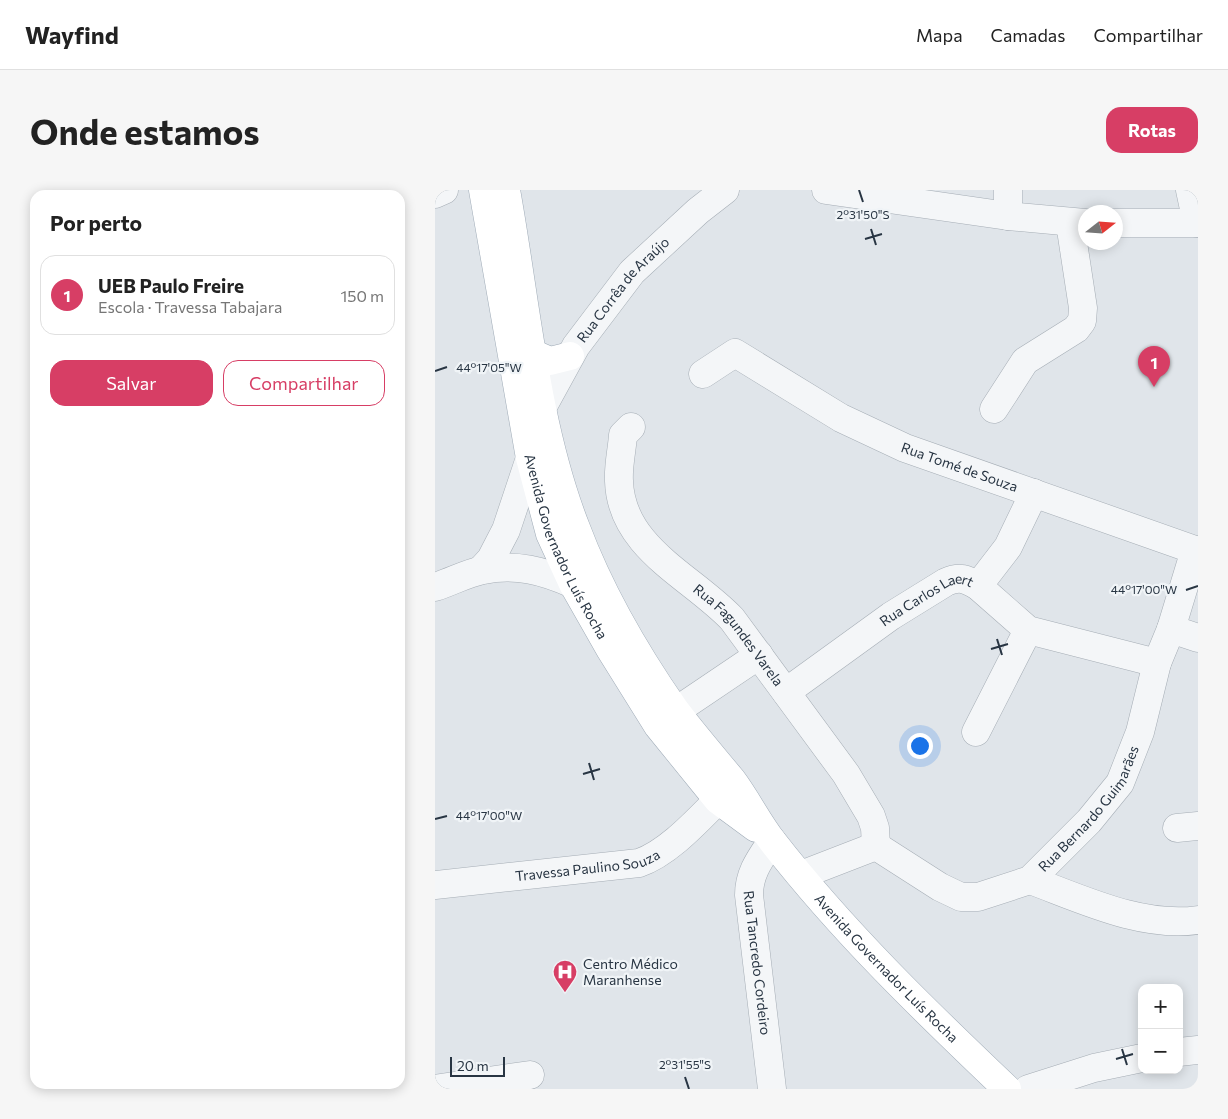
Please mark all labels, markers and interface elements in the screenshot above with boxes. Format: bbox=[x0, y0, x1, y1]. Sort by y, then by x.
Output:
text: Wayfind bbox=[25, 20, 119, 49]
text: Mapa bbox=[916, 24, 963, 46]
text: Camadas bbox=[991, 24, 1065, 46]
text: Compartilhar bbox=[1093, 24, 1203, 46]
button: Rotas bbox=[1106, 107, 1198, 153]
text: Onde estamos bbox=[30, 109, 260, 152]
north arrow bbox=[1078, 205, 1123, 250]
text: 2°31'50"S bbox=[836, 207, 890, 221]
text: Por perto bbox=[50, 210, 142, 235]
street label: Rua Corrêa de Araújo bbox=[573, 233, 672, 346]
text: UEB Paulo Freire bbox=[98, 274, 244, 297]
text: 1 bbox=[63, 286, 71, 305]
text: 150 m bbox=[341, 286, 384, 305]
text: Escola · Travessa Tabajara bbox=[98, 297, 282, 316]
pin: 1 bbox=[1138, 346, 1170, 387]
button: Salvar bbox=[50, 360, 213, 406]
button: Compartilhar bbox=[223, 360, 385, 406]
text: 44°17'05"W bbox=[456, 360, 522, 374]
street label: Rua Tomé de Souza bbox=[899, 438, 1020, 495]
street label: Avenida Governador Luís Rocha bbox=[521, 452, 612, 642]
street label: Rua Carlos Laert bbox=[876, 570, 977, 629]
street label: Rua Fagundes Varela bbox=[690, 580, 787, 689]
text: 44°17'00"W bbox=[1111, 582, 1177, 596]
your location bbox=[907, 733, 933, 759]
street label: Rua Bernardo Guimarães bbox=[1034, 743, 1142, 875]
text: 44°17'00"W bbox=[456, 808, 522, 822]
street label: Travessa Paulino Souza bbox=[514, 846, 663, 884]
street label: Rua Tancredo Cordeiro bbox=[741, 890, 775, 1036]
street label: Avenida Governador Luís Rocha bbox=[811, 890, 962, 1046]
place label: Centro Médico Maranhense bbox=[583, 955, 678, 988]
hospital icon: Centro Médico Maranhense bbox=[552, 959, 578, 993]
map controls bbox=[1138, 984, 1183, 1074]
button: + bbox=[1138, 984, 1183, 1029]
button: − bbox=[1138, 1029, 1183, 1074]
scale bar bbox=[450, 1054, 505, 1077]
text: 20 m bbox=[457, 1057, 489, 1074]
text: 2°31'55"S bbox=[659, 1057, 711, 1071]

